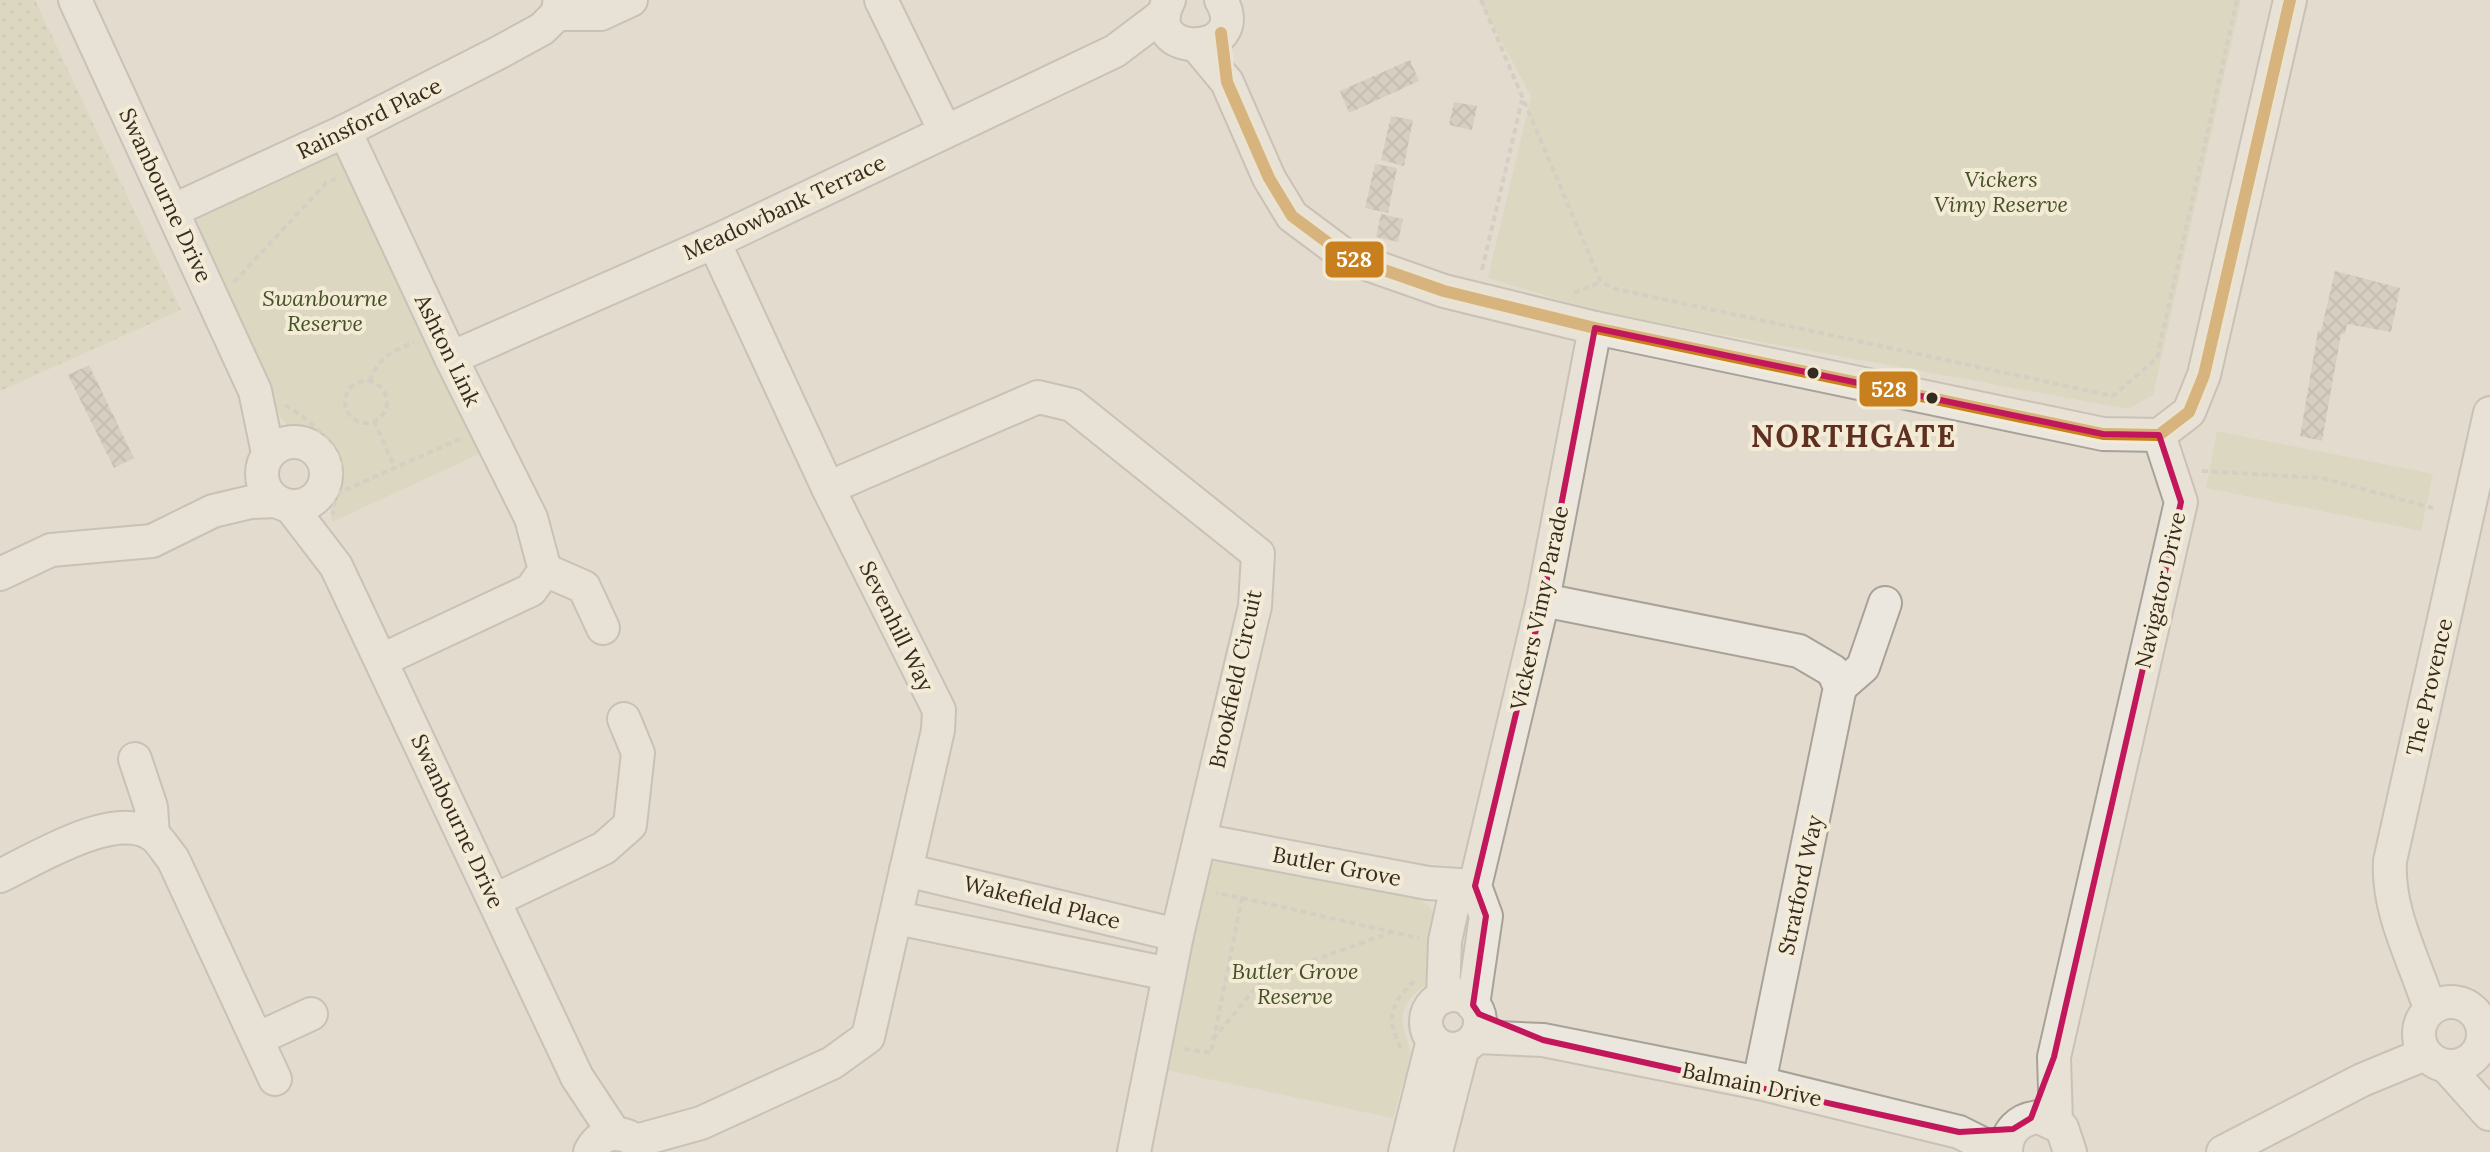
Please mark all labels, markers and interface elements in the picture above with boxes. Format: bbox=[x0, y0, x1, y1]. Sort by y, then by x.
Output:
street label: Rainsford Place bbox=[292, 71, 446, 165]
street label: Swanbourne Drive bbox=[113, 103, 219, 287]
street label: Meadowbank Terrace bbox=[678, 148, 890, 266]
park label: Vickers Vimy Reserve bbox=[1934, 165, 2068, 218]
line badge: 528 bbox=[1324, 240, 1385, 279]
text: 528 bbox=[1336, 245, 1372, 273]
park label: Swanbourne Reserve bbox=[262, 284, 388, 337]
street label: Ashton Link bbox=[408, 288, 487, 411]
unlabelled marker bbox=[1805, 365, 1821, 381]
line badge: 528 bbox=[1858, 370, 1919, 408]
text: 528 bbox=[1871, 375, 1907, 403]
unlabelled marker bbox=[1924, 390, 1940, 406]
district label: NORTHGATE bbox=[1751, 417, 1957, 455]
street label: Vickers Vimy Parade bbox=[1503, 503, 1574, 714]
street label: Navigator Drive bbox=[2128, 509, 2192, 671]
street label: Sevenhill Way bbox=[853, 556, 941, 696]
street label: Brookfield Circuit bbox=[1202, 587, 1268, 771]
street label: The Provence bbox=[2400, 615, 2458, 758]
street label: Swanbourne Drive bbox=[405, 729, 511, 913]
street label: Stratford Way bbox=[1772, 812, 1829, 957]
street label: Butler Grove bbox=[1270, 840, 1404, 892]
street label: Wakefield Place bbox=[961, 869, 1123, 935]
park label: Butler Grove Reserve bbox=[1231, 957, 1359, 1010]
street label: Balmain Drive bbox=[1679, 1056, 1825, 1113]

